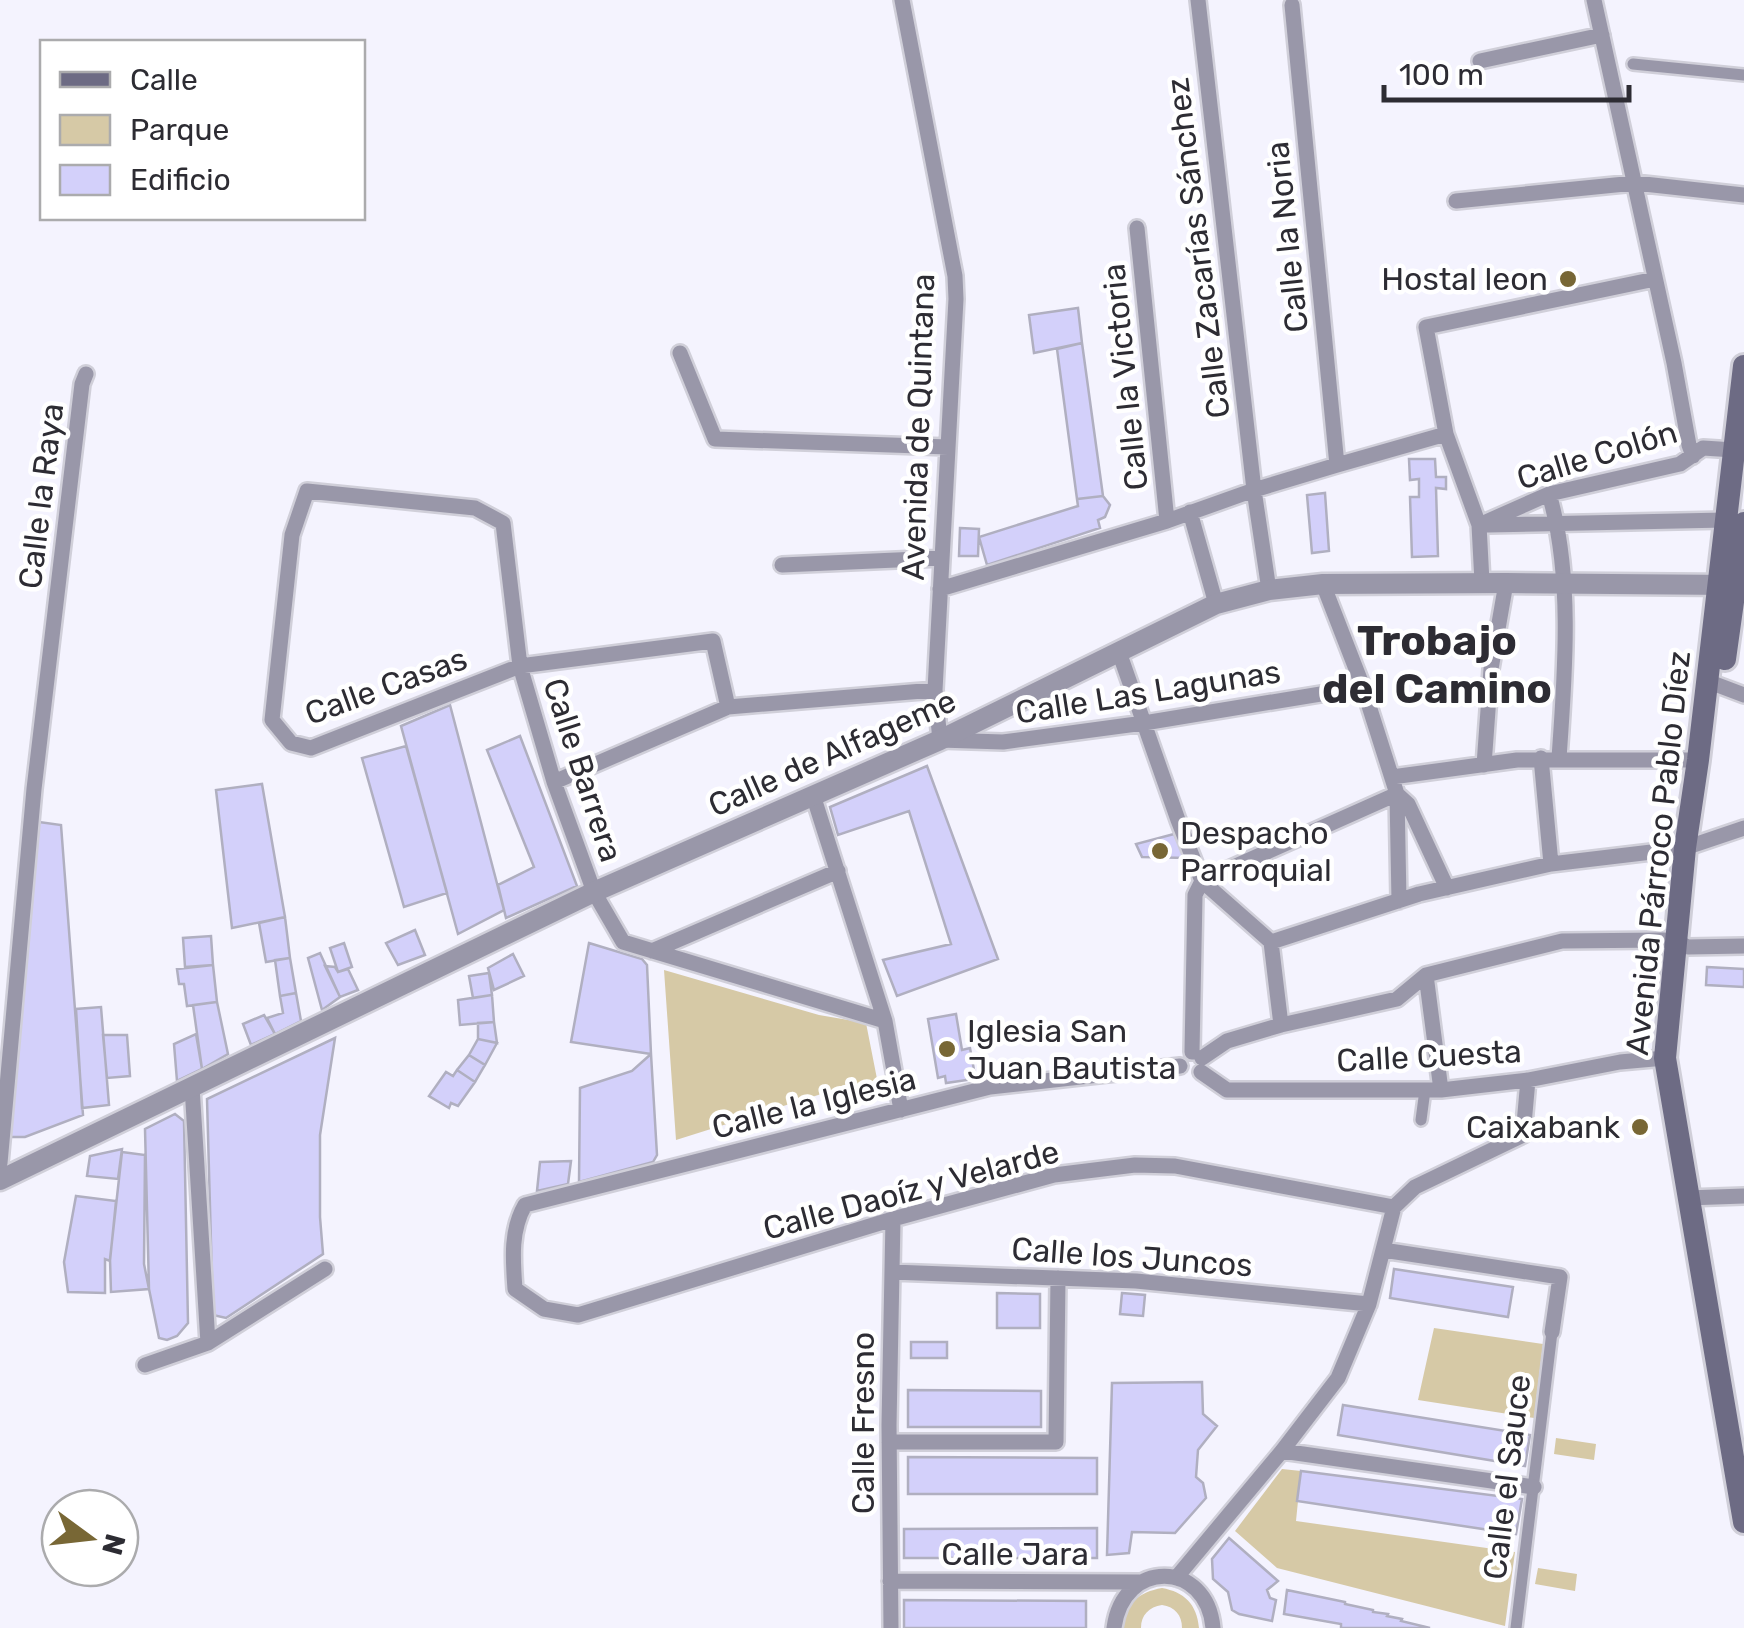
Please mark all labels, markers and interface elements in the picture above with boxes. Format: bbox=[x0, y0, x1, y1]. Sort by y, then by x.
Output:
legend bbox=[40, 40, 365, 220]
scale bar bbox=[1384, 40, 1629, 102]
text: 100 m bbox=[1399, 57, 1484, 93]
text: Calle bbox=[130, 62, 198, 98]
street label: Calle Zacarías Sánchez bbox=[1158, 76, 1238, 420]
text: Parque bbox=[130, 112, 229, 148]
street label: Calle la Noria bbox=[1258, 140, 1316, 334]
text: Edificio bbox=[130, 162, 231, 198]
place label: Hostal leon bbox=[1381, 260, 1548, 298]
street label: Calle la Victoria bbox=[1094, 262, 1156, 492]
marker: Hostal leon bbox=[1557, 268, 1579, 290]
street label: Avenida de Quintana bbox=[894, 273, 942, 581]
street label: Calle la Raya bbox=[11, 401, 71, 591]
street label: Calle Colón bbox=[1512, 413, 1682, 497]
district label: Trobajo del Camino bbox=[1322, 616, 1552, 714]
street label: Calle Casas bbox=[300, 639, 472, 733]
street label: Avenida Párroco Pablo Díez bbox=[1618, 649, 1698, 1057]
street label: Calle Las Lagunas bbox=[1013, 652, 1283, 732]
street label: Calle Barrera bbox=[535, 673, 631, 867]
street label: Calle de Alfageme bbox=[702, 681, 962, 825]
place label: Despacho Parroquial bbox=[1180, 814, 1332, 889]
marker: Despacho Parroquial bbox=[1149, 840, 1171, 862]
place label: Iglesia San Juan Bautista bbox=[967, 1012, 1176, 1087]
street label: Calle Cuesta bbox=[1335, 1032, 1523, 1080]
marker: Iglesia San Juan Bautista bbox=[936, 1038, 958, 1060]
street label: Calle la Iglesia bbox=[708, 1059, 920, 1147]
place label: Caixabank bbox=[1466, 1108, 1620, 1146]
marker: Caixabank bbox=[1629, 1116, 1651, 1138]
street label: Calle Daoíz y Velarde bbox=[759, 1132, 1063, 1248]
street label: Calle los Juncos bbox=[1010, 1230, 1254, 1284]
street label: Calle Fresno bbox=[844, 1332, 882, 1514]
street label: Calle el Sauce bbox=[1476, 1372, 1538, 1582]
north arrow bbox=[40, 1488, 140, 1588]
text: N bbox=[95, 1530, 132, 1558]
street label: Calle Jara bbox=[941, 1535, 1089, 1573]

